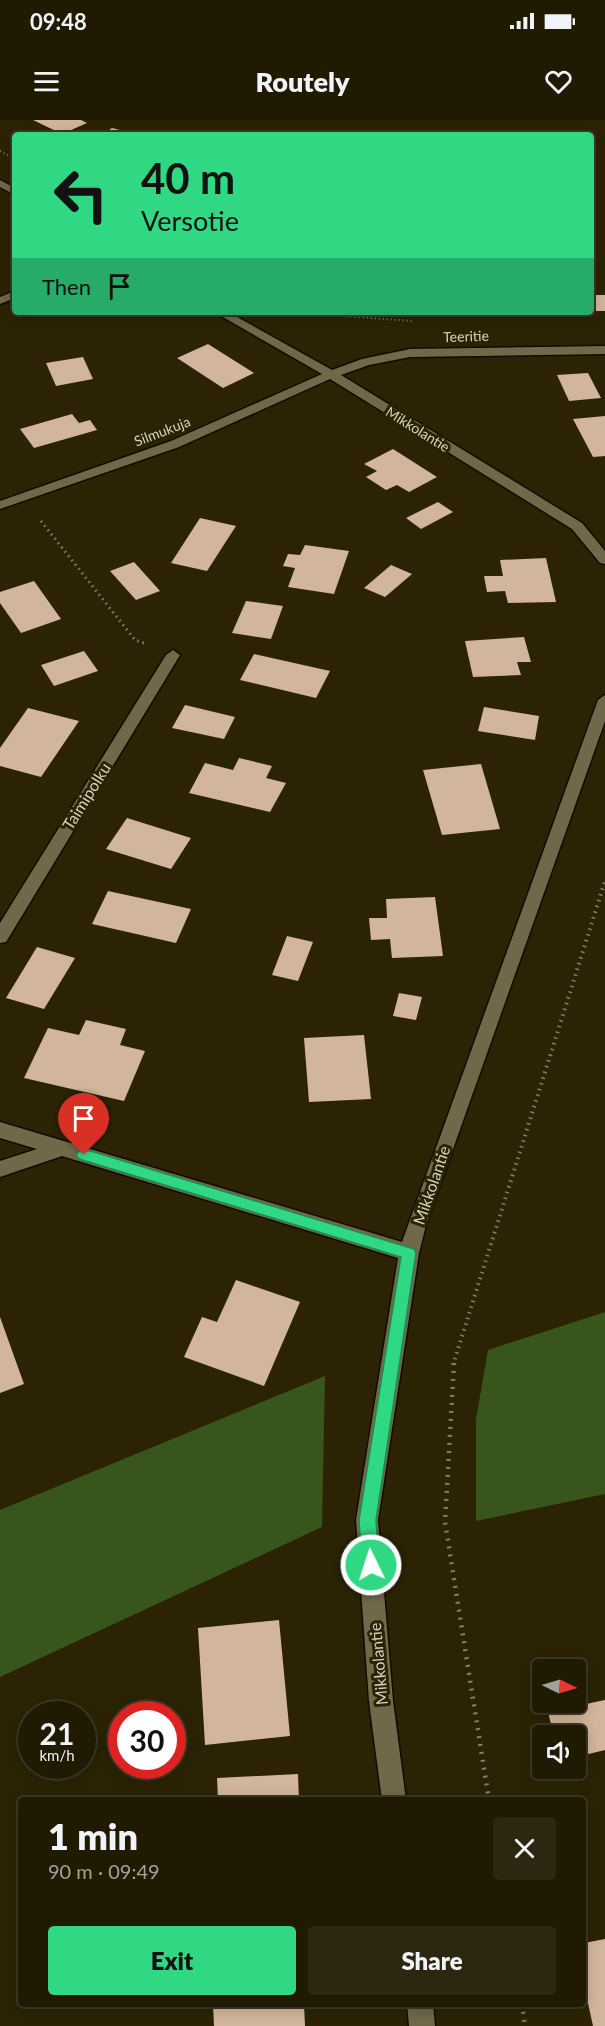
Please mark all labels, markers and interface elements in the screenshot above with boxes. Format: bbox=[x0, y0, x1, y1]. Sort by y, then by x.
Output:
text: 09:48 bbox=[30, 8, 87, 35]
icon: menu bbox=[30, 65, 63, 98]
text: Routely bbox=[255, 65, 350, 98]
icon: heart bbox=[542, 65, 575, 98]
text: 40 m bbox=[141, 153, 235, 203]
icon: left bbox=[42, 156, 120, 234]
text: Versotie bbox=[141, 204, 239, 237]
icon: arrive bbox=[103, 270, 136, 303]
text: Then bbox=[42, 273, 91, 300]
street label: Teeritie bbox=[443, 327, 489, 345]
street label: Mikkolantie bbox=[383, 403, 453, 455]
street label: Silmukuja bbox=[132, 413, 193, 449]
street label: Taimipolku bbox=[58, 759, 114, 833]
pin bbox=[58, 1093, 109, 1155]
icon: arrive bbox=[67, 1102, 100, 1135]
street label: Mikkolantie bbox=[409, 1143, 453, 1227]
position arrow bbox=[339, 1533, 403, 1597]
street label: Mikkolantie bbox=[365, 1622, 391, 1706]
north arrow bbox=[532, 1659, 586, 1713]
map controls bbox=[532, 1659, 586, 1779]
speed limit sign: 30 bbox=[108, 1701, 186, 1779]
text: 21 bbox=[40, 1715, 74, 1751]
button: sound bbox=[532, 1725, 586, 1779]
text: km/h bbox=[39, 1746, 75, 1764]
text: 1 min bbox=[48, 1814, 138, 1858]
button: close bbox=[493, 1817, 556, 1880]
text: 90 m · 09:49 bbox=[48, 1859, 160, 1883]
button: Exit bbox=[48, 1926, 296, 1995]
button: Share bbox=[308, 1926, 556, 1995]

